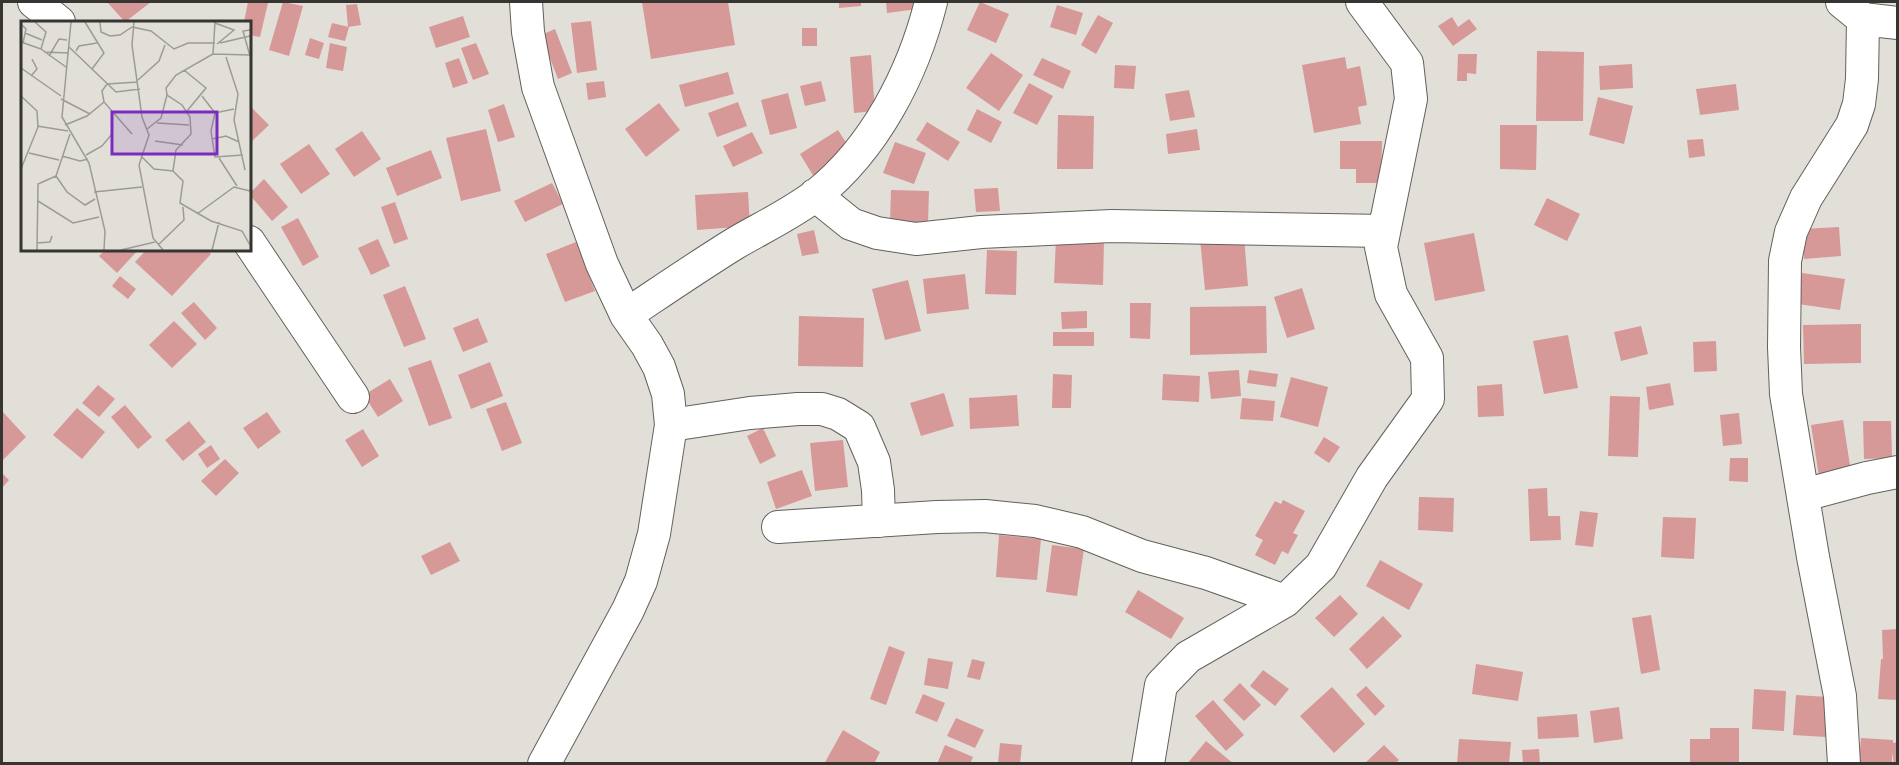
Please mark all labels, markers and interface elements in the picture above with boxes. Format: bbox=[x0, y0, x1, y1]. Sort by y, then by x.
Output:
inset map bbox=[21, 21, 250, 250]

